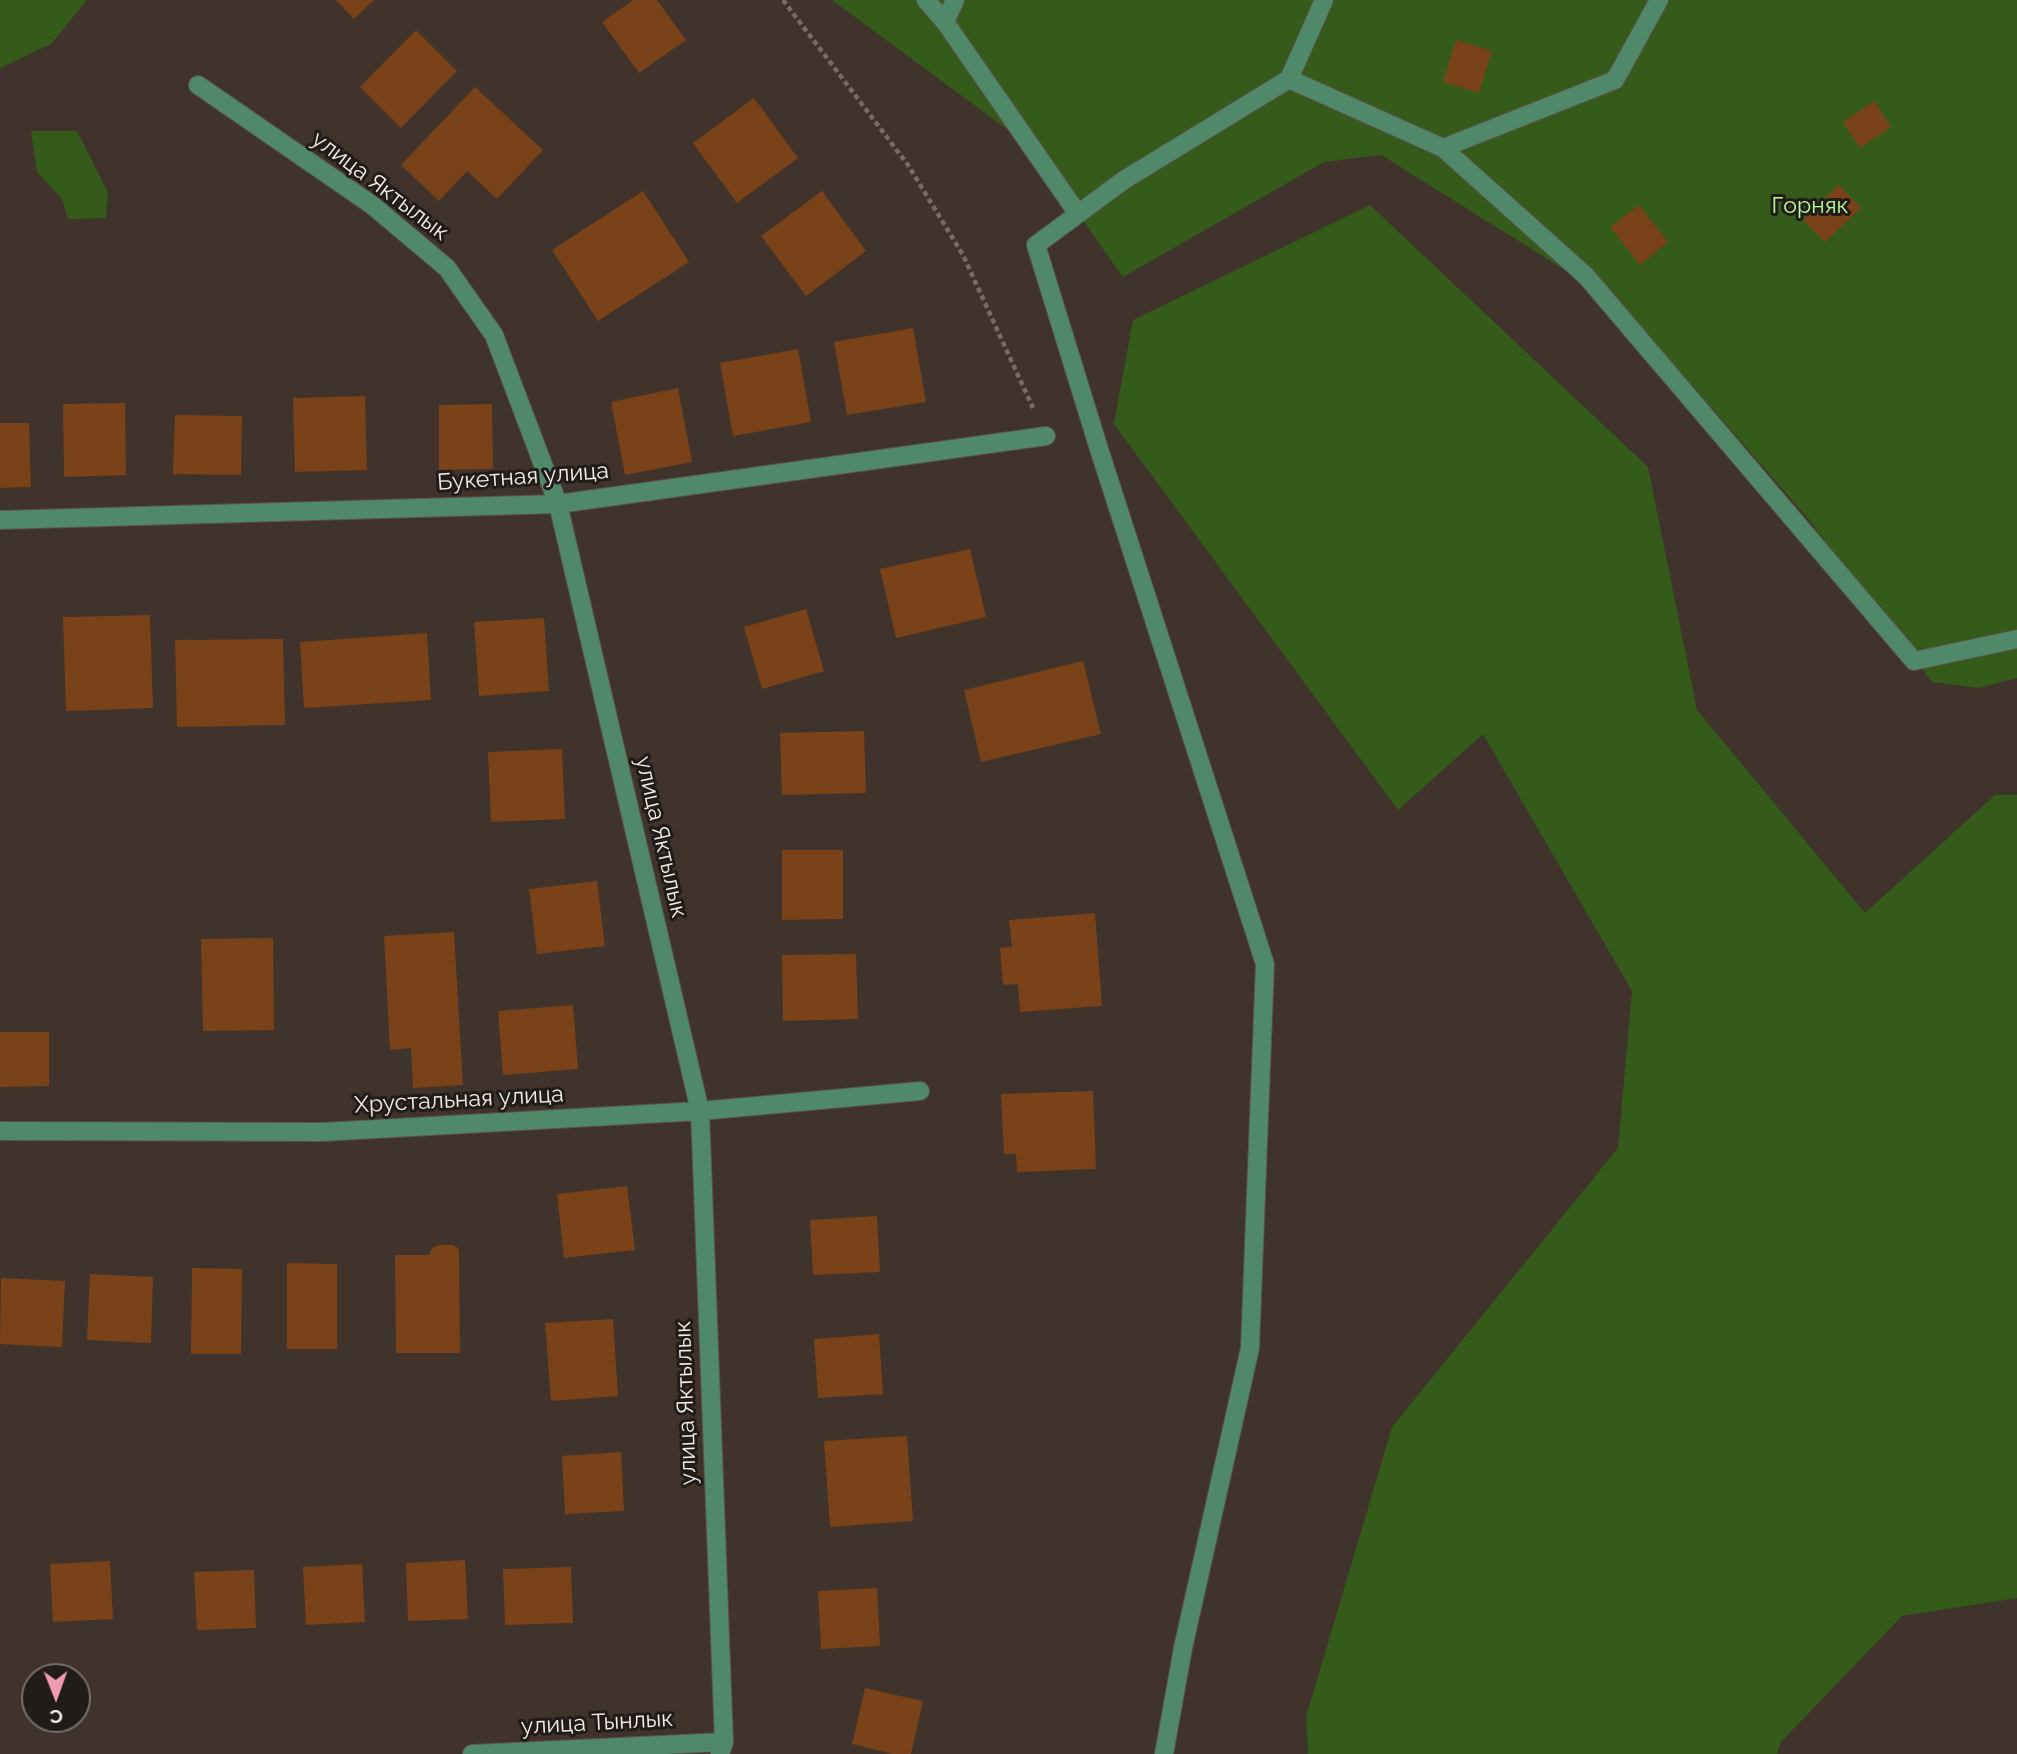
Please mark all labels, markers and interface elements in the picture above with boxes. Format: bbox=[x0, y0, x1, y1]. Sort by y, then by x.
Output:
street label: улица Яктылык bbox=[306, 125, 454, 247]
park label: Горняк bbox=[1771, 192, 1849, 220]
street label: Букетная улица bbox=[436, 457, 610, 497]
street label: улица Яктылык bbox=[629, 754, 693, 920]
street label: Хрустальная улица bbox=[354, 1081, 564, 1119]
street label: улица Яктылык bbox=[669, 1320, 703, 1486]
north arrow bbox=[21, 1663, 91, 1733]
street label: улица Тынлык bbox=[520, 1705, 674, 1741]
text: С bbox=[50, 1706, 63, 1728]

